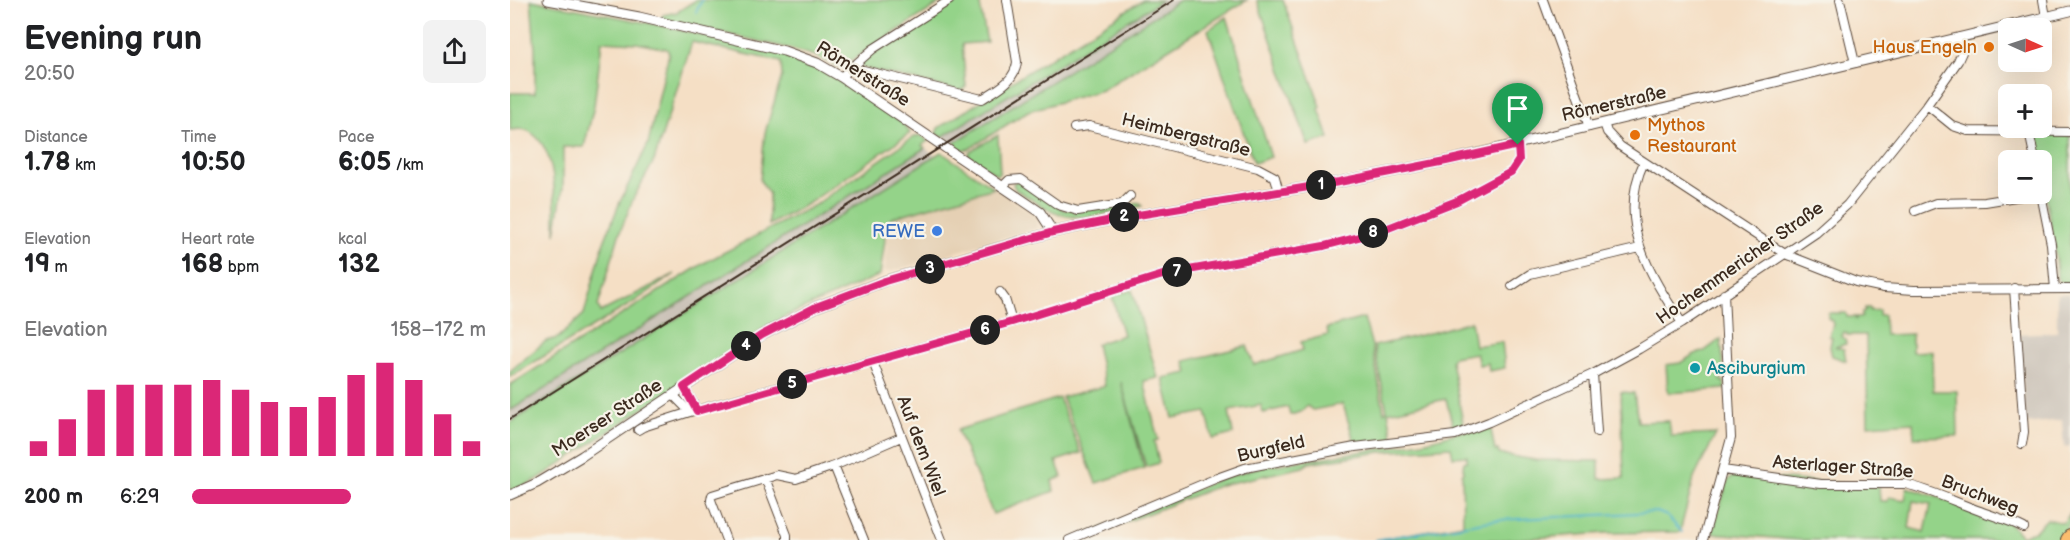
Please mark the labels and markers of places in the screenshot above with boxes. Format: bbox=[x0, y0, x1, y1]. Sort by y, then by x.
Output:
place label: Haus Engeln bbox=[1873, 37, 1977, 58]
marker: Haus Engeln bbox=[1982, 40, 1996, 54]
pin bbox=[1492, 83, 1543, 145]
place label: Mythos Restaurant bbox=[1647, 115, 1737, 157]
marker: Mythos Restaurant bbox=[1628, 128, 1642, 142]
pin: 1 bbox=[1306, 170, 1336, 200]
pin: 2 bbox=[1109, 202, 1139, 232]
pin: 8 bbox=[1358, 218, 1388, 248]
place label: REWE bbox=[872, 221, 925, 242]
marker: REWE bbox=[930, 224, 944, 238]
pin: 3 bbox=[915, 254, 945, 284]
pin: 7 bbox=[1162, 257, 1192, 287]
pin: 6 bbox=[970, 315, 1000, 345]
pin: 4 bbox=[731, 331, 761, 361]
place label: Asciburgium bbox=[1707, 358, 1806, 379]
marker: Asciburgium bbox=[1688, 361, 1702, 375]
pin: 5 bbox=[777, 369, 807, 399]

